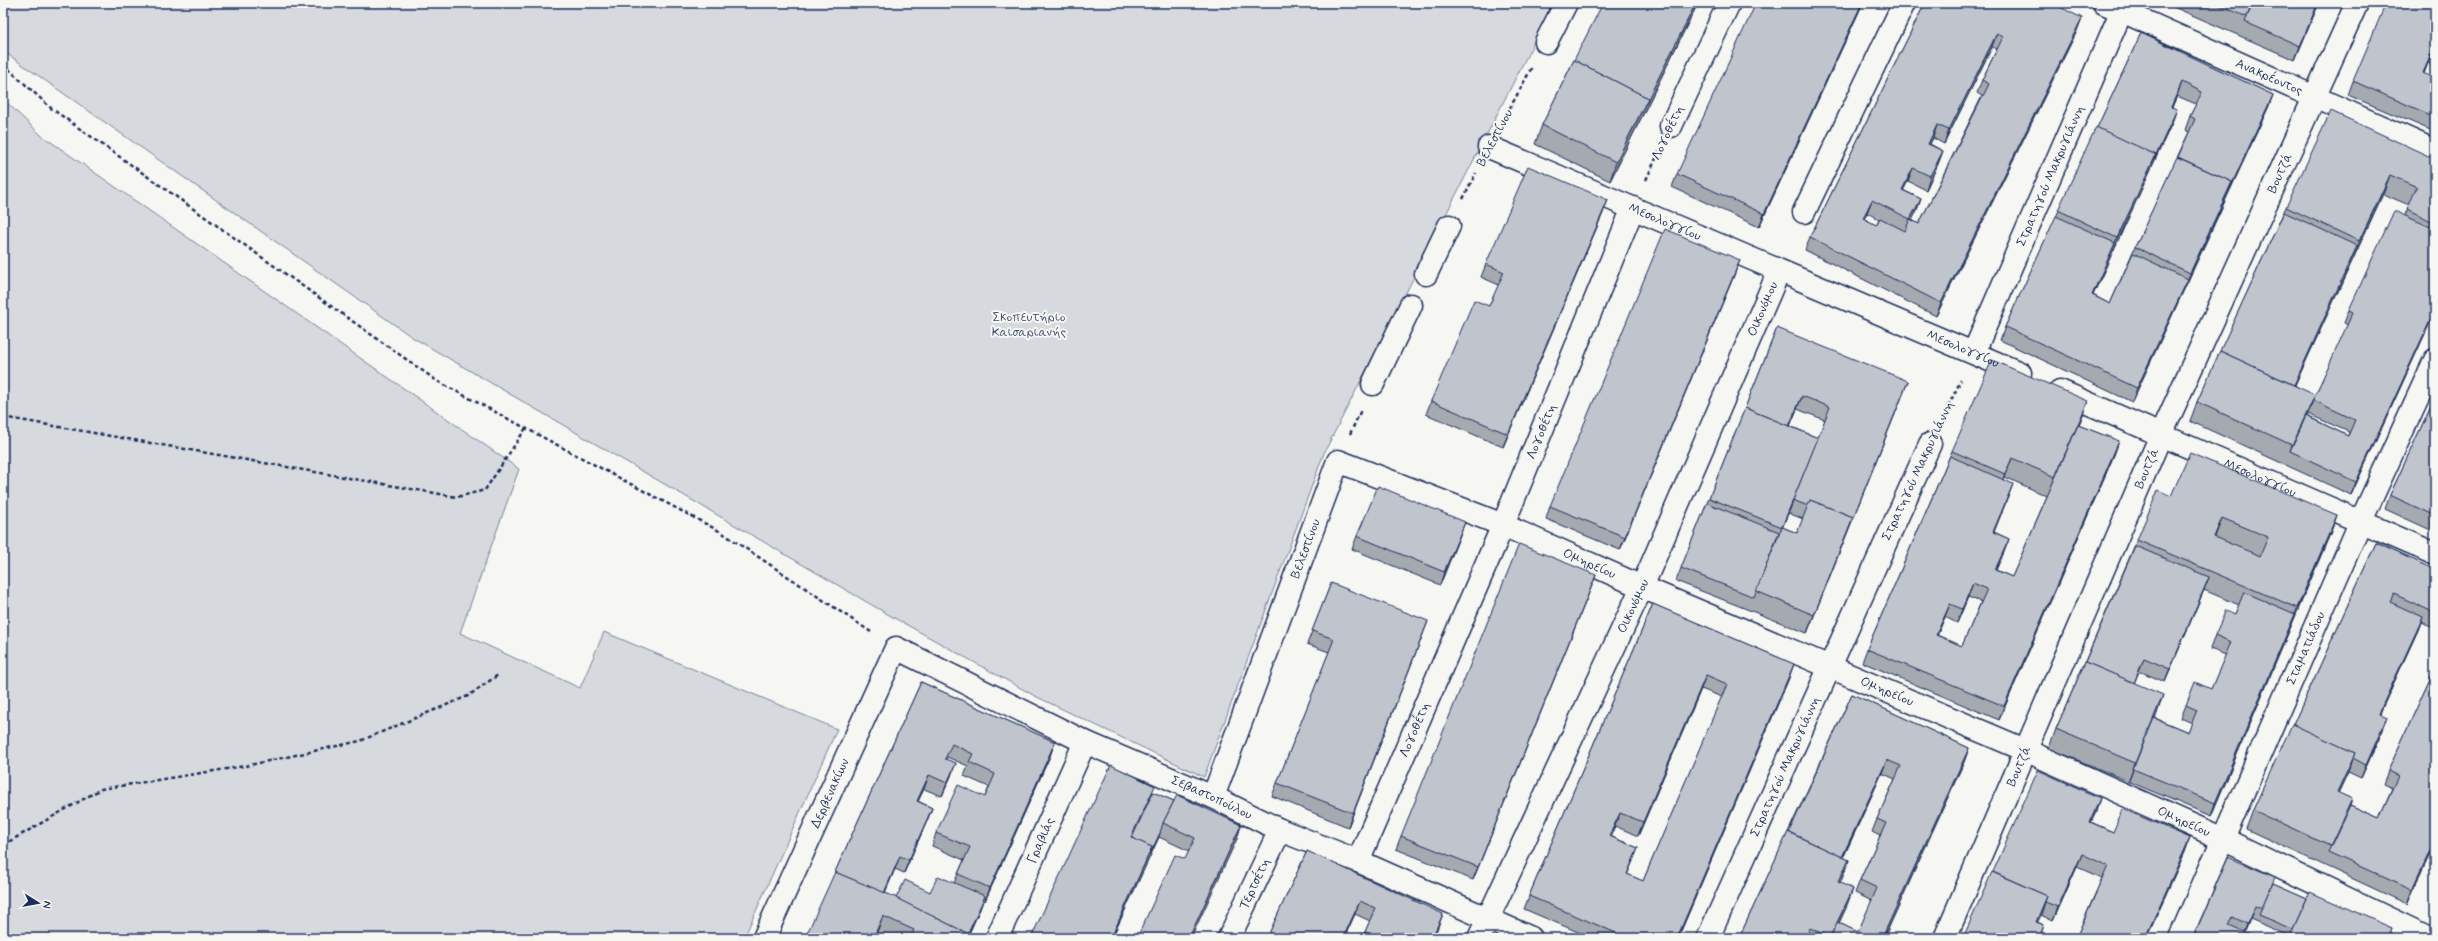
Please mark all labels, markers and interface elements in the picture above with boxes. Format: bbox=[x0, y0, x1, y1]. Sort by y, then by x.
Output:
street label: Ανακρέοντος bbox=[2233, 54, 2306, 99]
street label: Λογοθέτη bbox=[1648, 103, 1688, 163]
street label: Στρατηγού Μακρυγιάννη bbox=[2012, 103, 2088, 249]
street label: Βελεστίνου bbox=[1473, 106, 1517, 169]
street label: Βουτζά bbox=[2263, 150, 2296, 196]
street label: Μεσολογγίου bbox=[1626, 199, 1704, 245]
street label: Οικονόμου bbox=[1743, 279, 1782, 339]
park label: Σκοπευτήριο Καισαριανής bbox=[992, 309, 1067, 341]
street label: Μεσολογγίου bbox=[1924, 326, 2002, 372]
street label: Στρατηγού Μακρυγιάννη bbox=[1878, 399, 1958, 543]
street label: Λογοθέτη bbox=[1522, 401, 1560, 462]
street label: Βουτζά bbox=[2130, 446, 2163, 491]
street label: Μεσολογγίου bbox=[2221, 455, 2299, 501]
street label: Βελεστίνου bbox=[1287, 516, 1324, 581]
street label: Ομηρείου bbox=[1560, 544, 1619, 583]
street label: Οικονόμου bbox=[1613, 576, 1653, 636]
street label: Σταματιάδου bbox=[2282, 609, 2329, 687]
street label: Ομηρείου bbox=[1858, 672, 1916, 710]
street label: Στρατηγού Μακρυγιάννη bbox=[1746, 694, 1824, 839]
street label: Λογοθέτη bbox=[1395, 700, 1434, 760]
street label: Βουτζά bbox=[2003, 743, 2035, 789]
street label: Δερβενακίων bbox=[807, 755, 853, 831]
street label: Σεβαστοπούλου bbox=[1168, 772, 1255, 824]
street label: Ομηρείου bbox=[2155, 802, 2213, 841]
street label: Γραβιάς bbox=[1023, 814, 1059, 866]
street label: Τερτσέτη bbox=[1235, 855, 1274, 912]
north arrow bbox=[18, 883, 58, 923]
text: N bbox=[39, 900, 54, 910]

